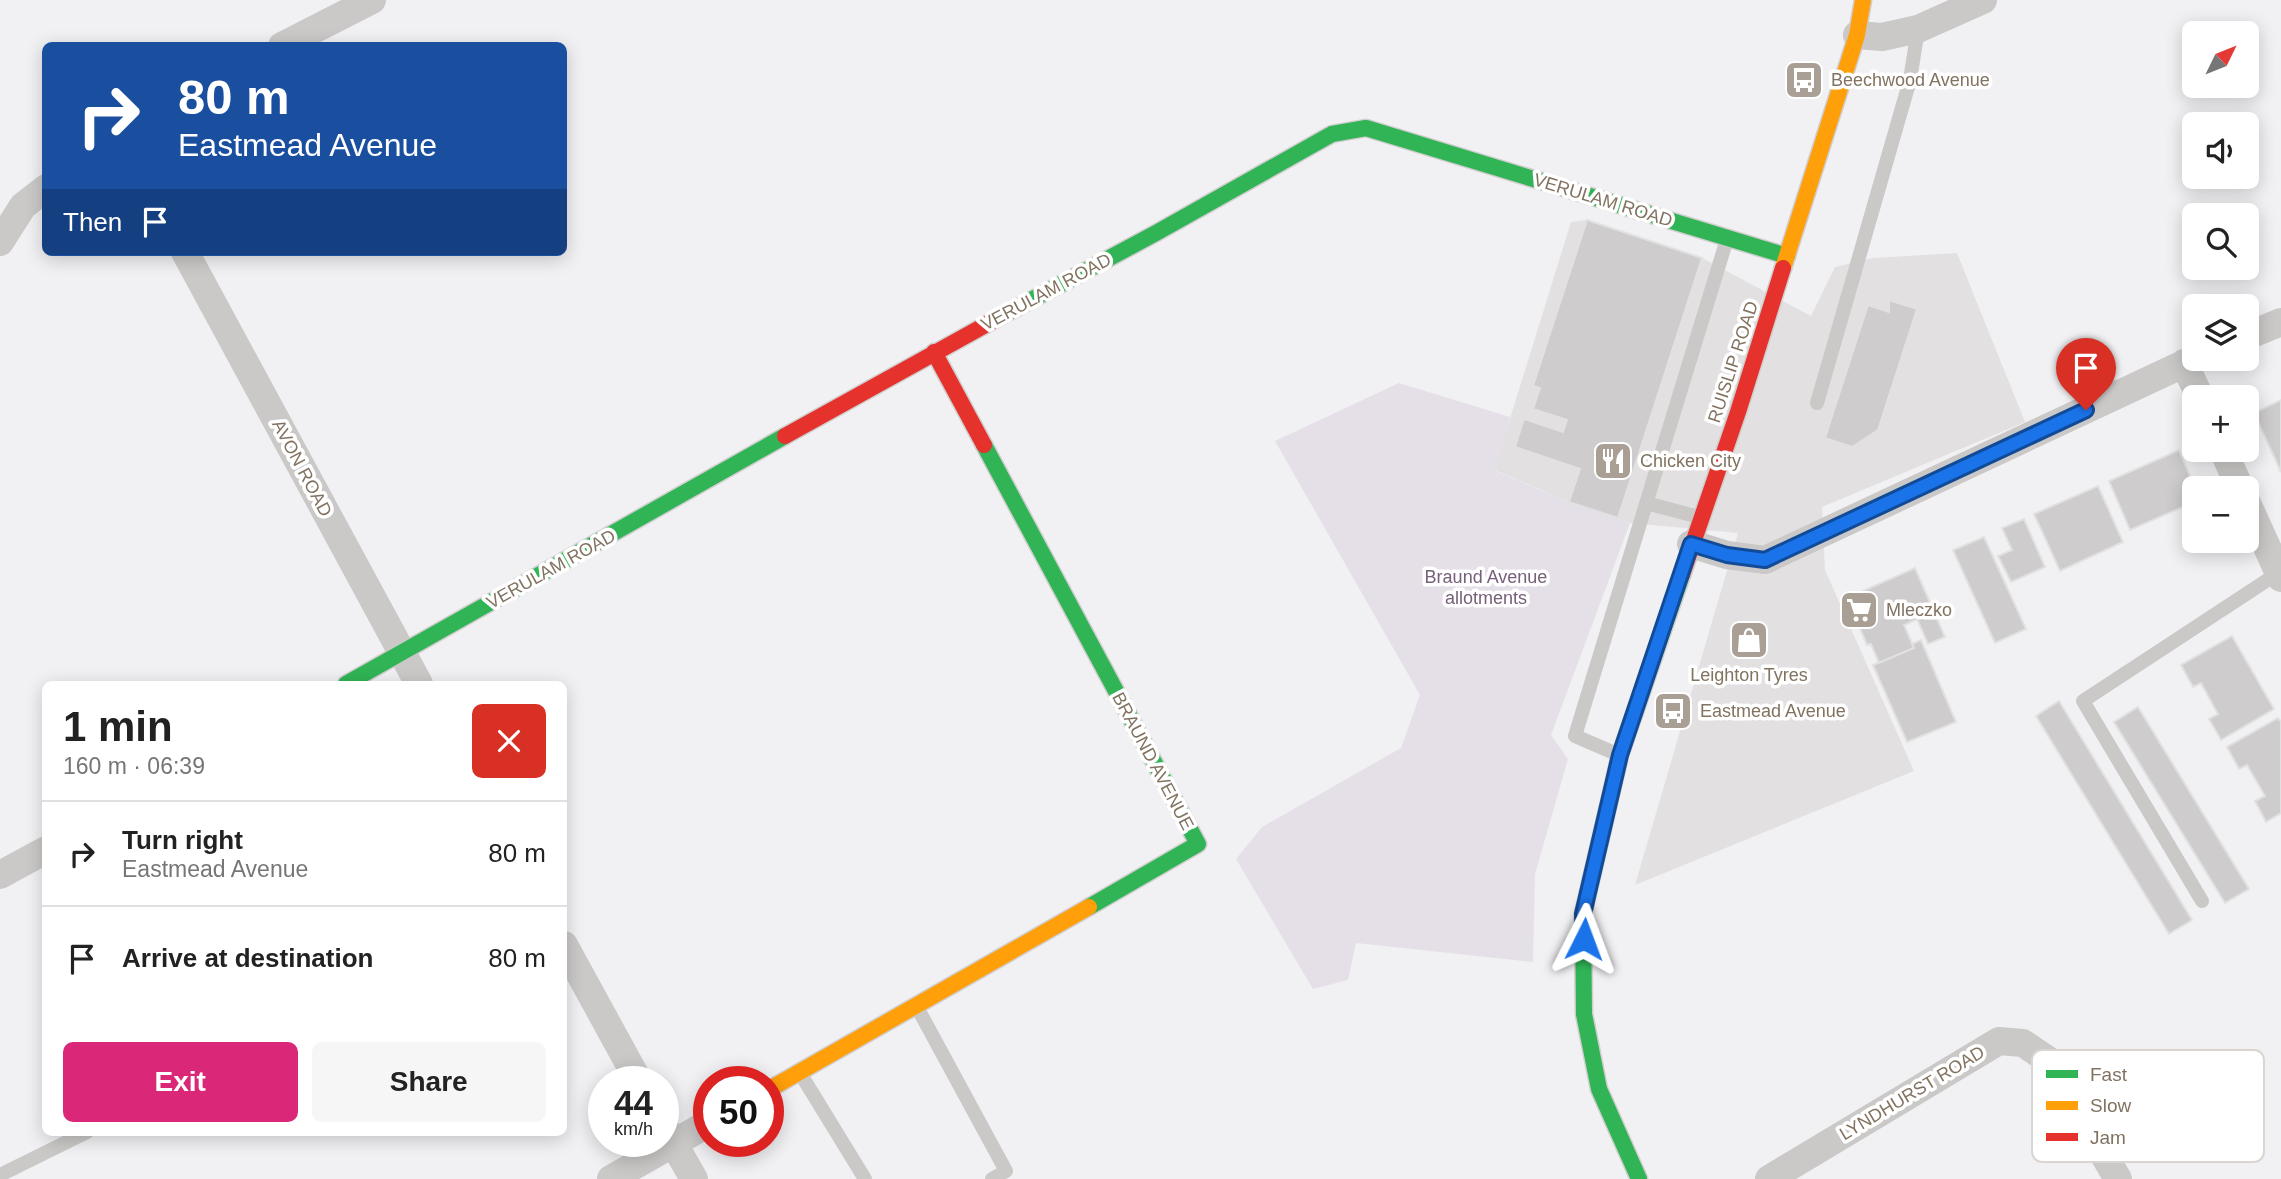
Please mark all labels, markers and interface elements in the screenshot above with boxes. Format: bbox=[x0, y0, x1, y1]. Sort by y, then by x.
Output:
north arrow bbox=[2182, 21, 2259, 98]
map controls bbox=[2182, 21, 2259, 553]
bus stop icon: Beechwood Avenue bbox=[1783, 59, 1825, 101]
icon: right bbox=[63, 70, 154, 161]
text: 80 m bbox=[178, 70, 290, 124]
place label: Beechwood Avenue bbox=[1831, 70, 1990, 90]
button: sound bbox=[2182, 112, 2259, 189]
text: Eastmead Avenue bbox=[178, 127, 437, 163]
street label: VERULAM ROAD bbox=[1531, 169, 1675, 231]
icon: arrive bbox=[136, 203, 174, 241]
button: search bbox=[2182, 203, 2259, 280]
text: Then bbox=[63, 207, 122, 237]
street label: VERULAM ROAD bbox=[978, 249, 1114, 335]
button: layers bbox=[2182, 294, 2259, 371]
street label: RUISLIP ROAD bbox=[1704, 299, 1762, 425]
pin bbox=[2056, 338, 2116, 410]
icon: arrive bbox=[2067, 349, 2105, 387]
button: + bbox=[2182, 385, 2259, 462]
street label: AVON ROAD bbox=[268, 416, 336, 520]
restaurant icon: Chicken City bbox=[1592, 440, 1634, 482]
place label: Chicken City bbox=[1640, 451, 1741, 471]
button: − bbox=[2182, 476, 2259, 553]
street label: VERULAM ROAD bbox=[483, 525, 619, 613]
park label: Braund Avenue allotments bbox=[1425, 567, 1547, 608]
supermarket icon: Mleczko bbox=[1838, 589, 1880, 631]
place label: Mleczko bbox=[1886, 600, 1952, 620]
shop icon: Leighton Tyres bbox=[1728, 619, 1770, 661]
place label: Leighton Tyres bbox=[1690, 665, 1808, 685]
street label: BRAUND AVENUE bbox=[1108, 689, 1198, 833]
bus stop icon: Eastmead Avenue bbox=[1652, 690, 1694, 732]
place label: Eastmead Avenue bbox=[1700, 701, 1846, 721]
text: 1 min bbox=[63, 703, 173, 750]
button: close bbox=[472, 704, 546, 778]
text: 160 m · 06:39 bbox=[63, 753, 205, 779]
text: Turn right bbox=[122, 825, 243, 855]
icon: right bbox=[63, 835, 101, 873]
text: 80 m bbox=[488, 838, 546, 868]
text: Eastmead Avenue bbox=[122, 856, 308, 882]
position arrow bbox=[1547, 902, 1621, 976]
icon: arrive bbox=[63, 940, 101, 978]
text: Arrive at destination bbox=[122, 943, 373, 973]
text: 80 m bbox=[488, 943, 546, 973]
button: Exit bbox=[63, 1042, 298, 1122]
button: Share bbox=[312, 1042, 546, 1122]
street label: LYNDHURST ROAD bbox=[1836, 1042, 1988, 1144]
legend bbox=[2032, 1050, 2264, 1162]
text: Fast bbox=[2090, 1064, 2128, 1085]
speed limit sign: 50 bbox=[693, 1066, 784, 1157]
text: 44 bbox=[614, 1083, 653, 1122]
text: Slow bbox=[2090, 1095, 2131, 1116]
text: km/h bbox=[614, 1119, 653, 1139]
text: Jam bbox=[2090, 1127, 2126, 1148]

